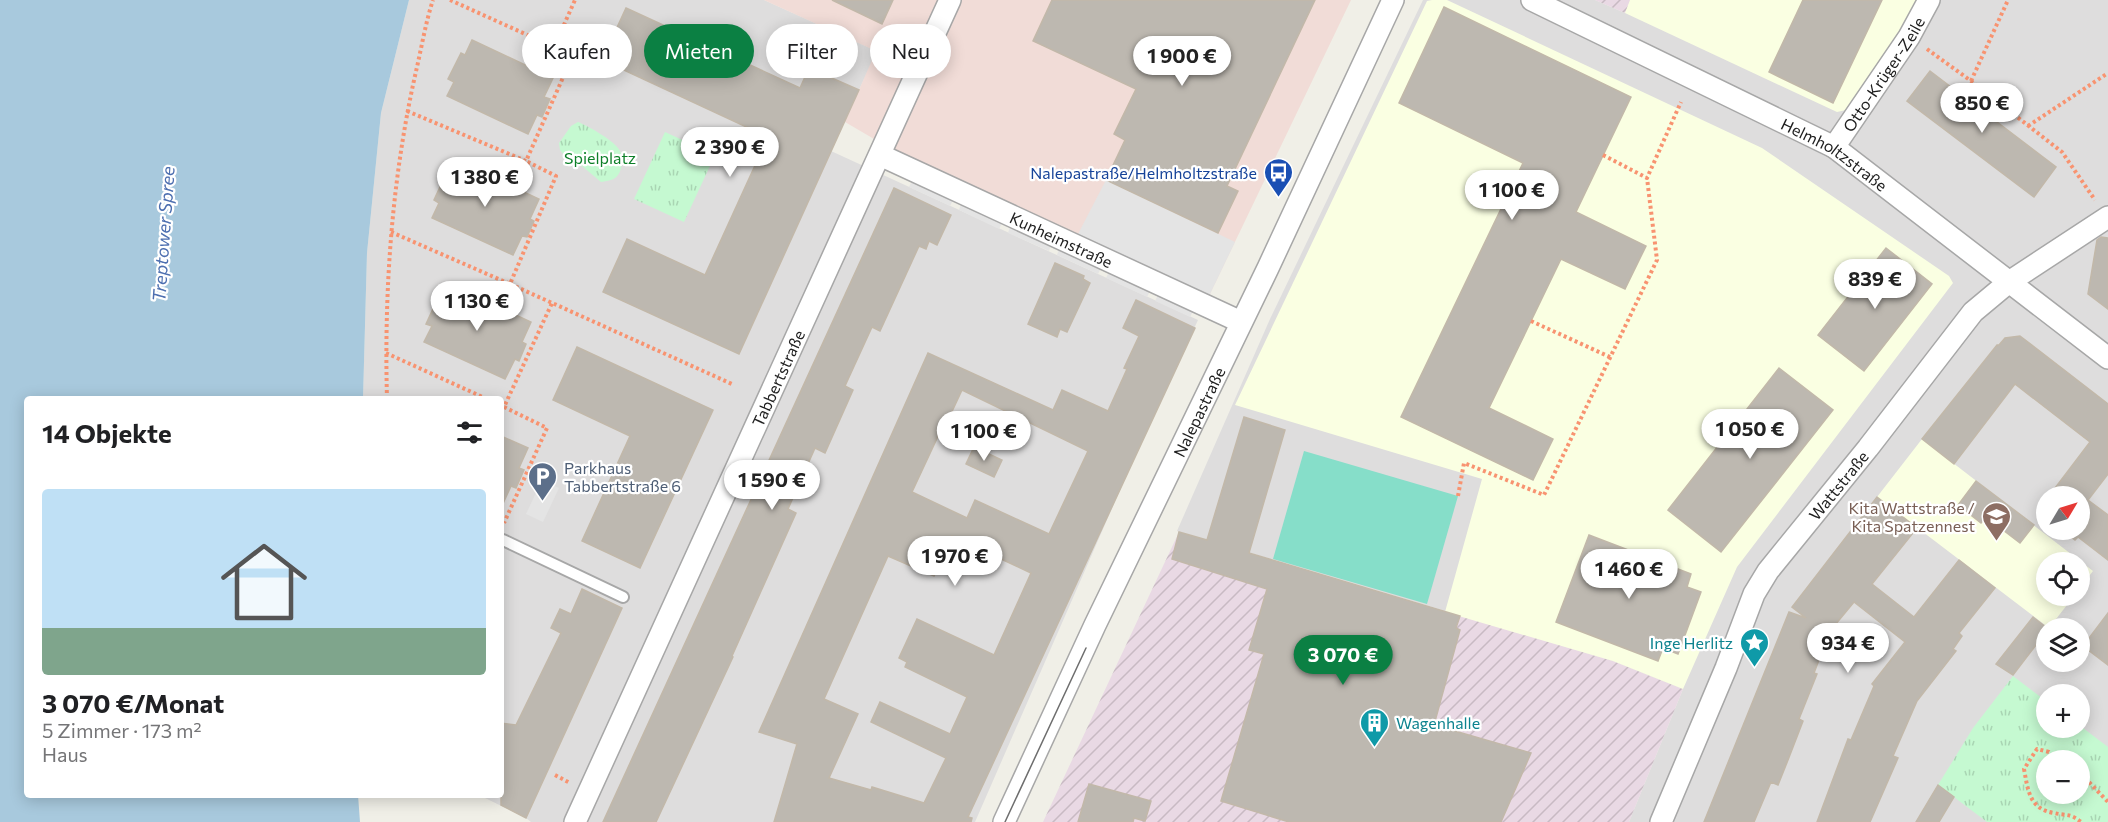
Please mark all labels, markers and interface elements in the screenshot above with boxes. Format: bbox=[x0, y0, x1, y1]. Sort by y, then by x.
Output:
street label: Otto-Krüger-Zeile bbox=[1838, 13, 1928, 135]
chip: Kaufen bbox=[522, 24, 632, 78]
chip: Mieten bbox=[644, 24, 754, 78]
chip: Filter bbox=[766, 24, 858, 78]
chip: Neu bbox=[870, 24, 951, 78]
pin: 1 900 € bbox=[1127, 36, 1237, 87]
text: 1 900 € bbox=[1147, 43, 1217, 67]
pin: 850 € bbox=[1940, 83, 2024, 134]
text: 850 € bbox=[1954, 90, 2010, 114]
street label: Helmholtzstraße bbox=[1779, 113, 1892, 194]
pin: 2 390 € bbox=[675, 127, 785, 178]
text: 2 390 € bbox=[695, 134, 765, 158]
park label: Spielplatz bbox=[564, 148, 636, 167]
bus stop icon: Nalepastraße/Helmholtzstraße bbox=[1262, 156, 1294, 198]
pin: 1 380 € bbox=[430, 157, 540, 208]
place label: Nalepastraße/Helmholtzstraße bbox=[1030, 163, 1257, 182]
text: 1 380 € bbox=[451, 164, 519, 188]
water label: Treptower Spree bbox=[147, 165, 179, 302]
pin: 1 100 € bbox=[1457, 170, 1567, 221]
text: 1 100 € bbox=[1479, 177, 1545, 201]
street label: Kunheimstraße bbox=[1007, 207, 1116, 271]
pin: 839 € bbox=[1833, 259, 1917, 310]
text: 839 € bbox=[1848, 266, 1902, 290]
pin: 1 130 € bbox=[422, 281, 532, 332]
text: 1 130 € bbox=[445, 288, 509, 312]
street label: Tabbertstraße bbox=[747, 327, 808, 429]
street label: Nalepastraße bbox=[1169, 364, 1228, 460]
pin: 1 050 € bbox=[1695, 409, 1805, 460]
pin: 1 100 € bbox=[929, 411, 1039, 462]
icon: filters bbox=[453, 416, 486, 449]
text: 1 050 € bbox=[1715, 416, 1785, 440]
text: 14 Objekte bbox=[42, 417, 172, 448]
text: 1 100 € bbox=[951, 418, 1017, 442]
street label: Wattstraße bbox=[1804, 447, 1872, 523]
place label: Parkhaus Tabbertstraße 6 bbox=[564, 458, 681, 495]
parking icon: Parkhaus Tabbertstraße 6 bbox=[527, 460, 559, 502]
pin: 1 590 € bbox=[717, 460, 827, 511]
text: 1 590 € bbox=[738, 467, 806, 491]
north arrow bbox=[2036, 486, 2090, 540]
map controls bbox=[2036, 486, 2090, 804]
place label: Kita Wattstraße / Kita Spatzennest bbox=[1848, 498, 1975, 535]
school or university icon: Kita Wattstraße / Kita Spatzennest bbox=[1980, 500, 2012, 542]
icon: home bbox=[210, 528, 318, 636]
pin: 1 970 € bbox=[900, 536, 1010, 587]
text: 1 970 € bbox=[921, 543, 989, 567]
pin: 1 460 € bbox=[1574, 549, 1684, 600]
button: locate bbox=[2036, 552, 2090, 606]
text: 1 460 € bbox=[1595, 556, 1663, 580]
button: layers bbox=[2036, 618, 2090, 672]
pin: 934 € bbox=[1806, 623, 1890, 674]
place icon: Inge Herlitz bbox=[1738, 626, 1770, 668]
text: 934 € bbox=[1821, 630, 1875, 654]
place label: Inge Herlitz bbox=[1650, 633, 1733, 652]
pin: 3 070 € bbox=[1288, 635, 1398, 686]
text: 3 070 € bbox=[1308, 642, 1378, 666]
button: + bbox=[2036, 684, 2090, 738]
text: 3 070 €/Monat bbox=[42, 687, 224, 718]
building icon: Wagenhalle bbox=[1359, 706, 1391, 748]
place label: Wagenhalle bbox=[1396, 713, 1480, 732]
text: 5 Zimmer · 173 m² bbox=[42, 718, 202, 742]
text: Haus bbox=[42, 742, 88, 766]
button: − bbox=[2036, 750, 2090, 804]

